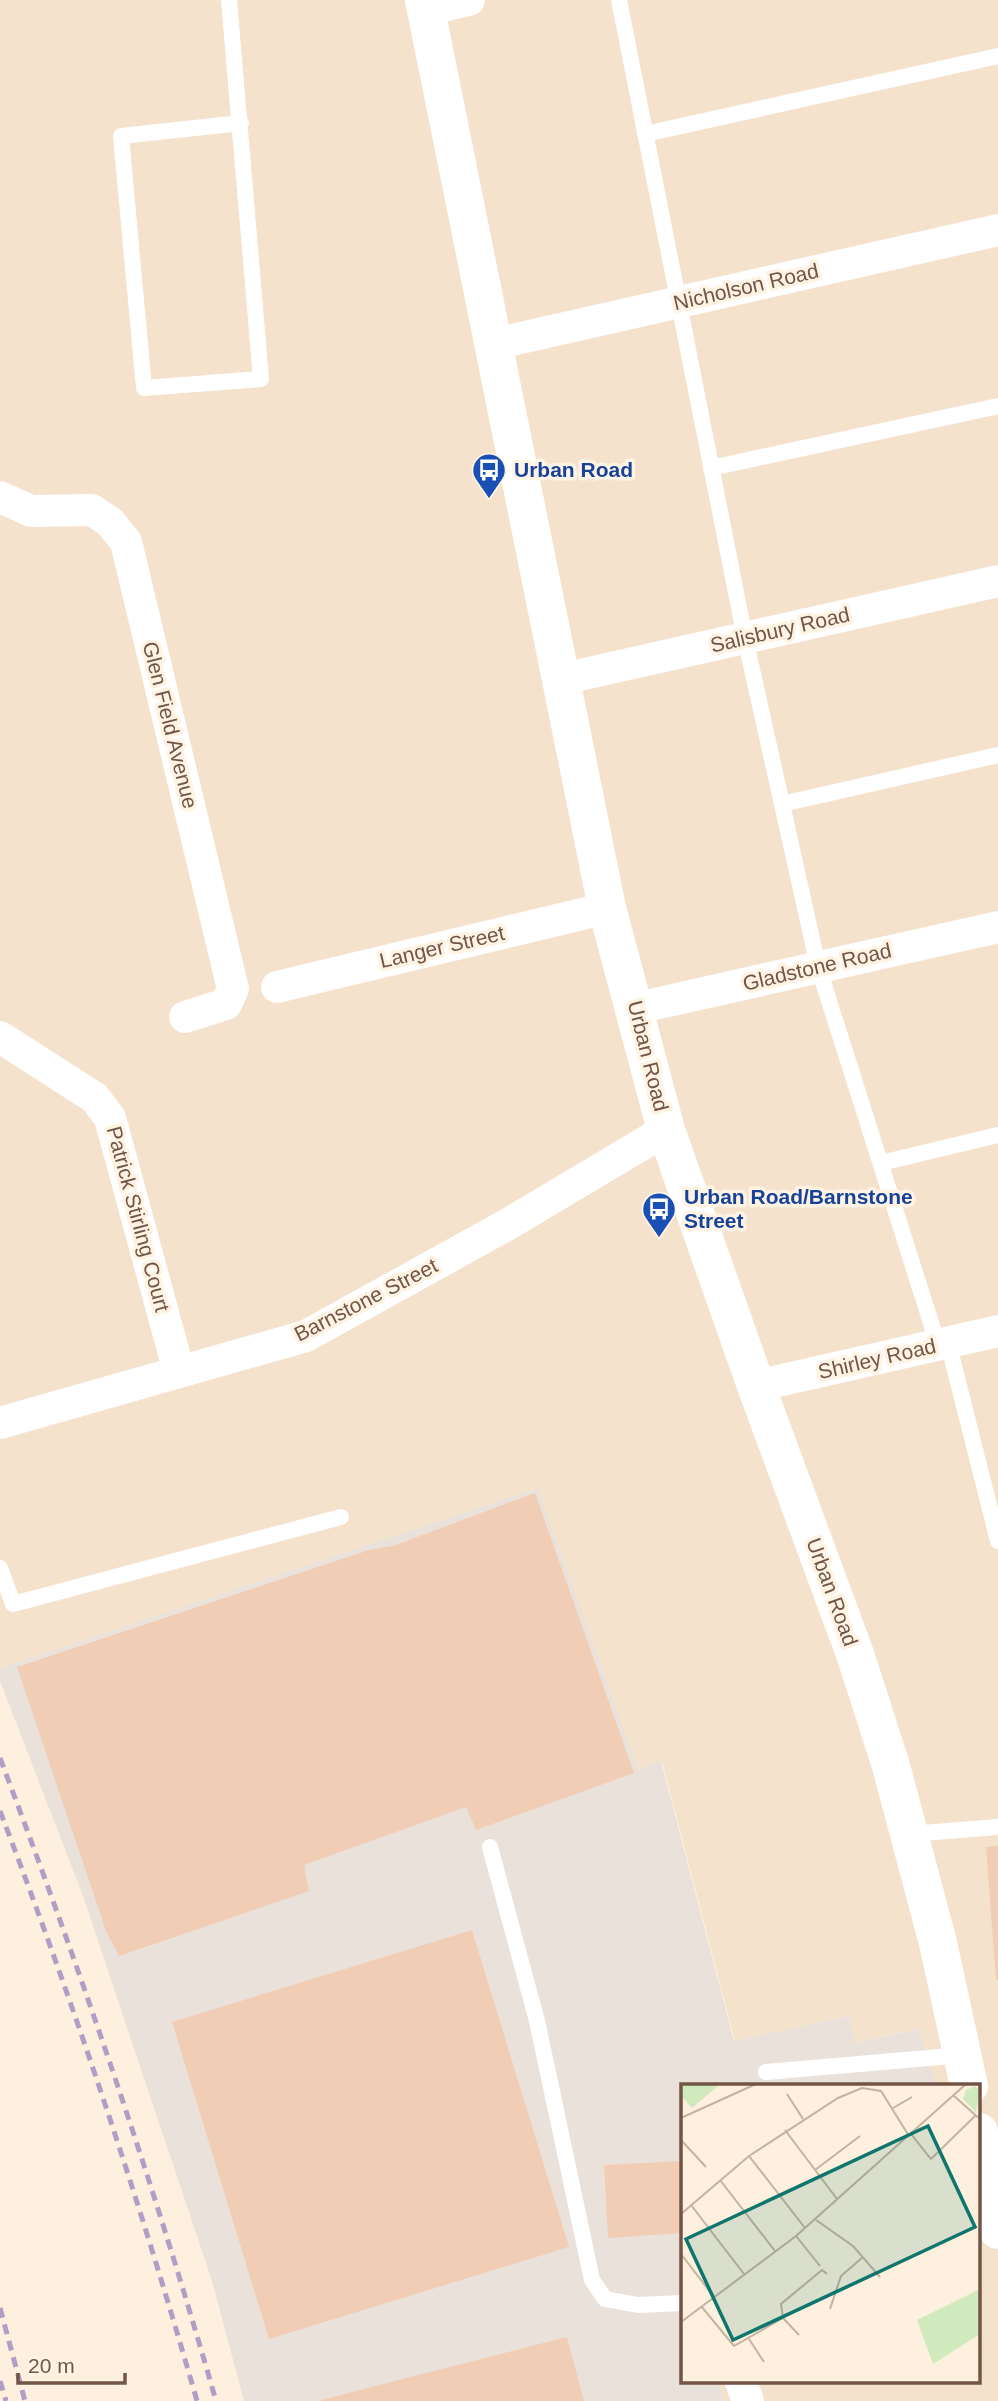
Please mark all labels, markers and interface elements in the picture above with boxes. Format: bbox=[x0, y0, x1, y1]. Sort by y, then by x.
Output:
street label: Nicholson Road bbox=[671, 259, 821, 314]
bus stop icon: Urban Road bbox=[470, 451, 508, 500]
place label: Urban Road bbox=[514, 458, 633, 481]
street label: Salisbury Road bbox=[708, 602, 852, 657]
street label: Glen Field Avenue bbox=[139, 639, 202, 811]
street label: Langer Street bbox=[377, 921, 507, 972]
street label: Gladstone Road bbox=[740, 938, 893, 995]
street label: Urban Road bbox=[624, 998, 673, 1114]
street label: Patrick Stirling Court bbox=[103, 1123, 174, 1314]
place label: Urban Road/Barnstone Street bbox=[684, 1185, 913, 1232]
bus stop icon: Urban Road/Barnstone Street bbox=[640, 1190, 678, 1239]
street label: Barnstone Street bbox=[290, 1253, 441, 1346]
street label: Shirley Road bbox=[816, 1334, 938, 1383]
street label: Urban Road bbox=[802, 1535, 863, 1649]
inset map bbox=[681, 2084, 981, 2384]
scale bar bbox=[18, 2342, 124, 2386]
text: 20 m bbox=[28, 2354, 75, 2377]

